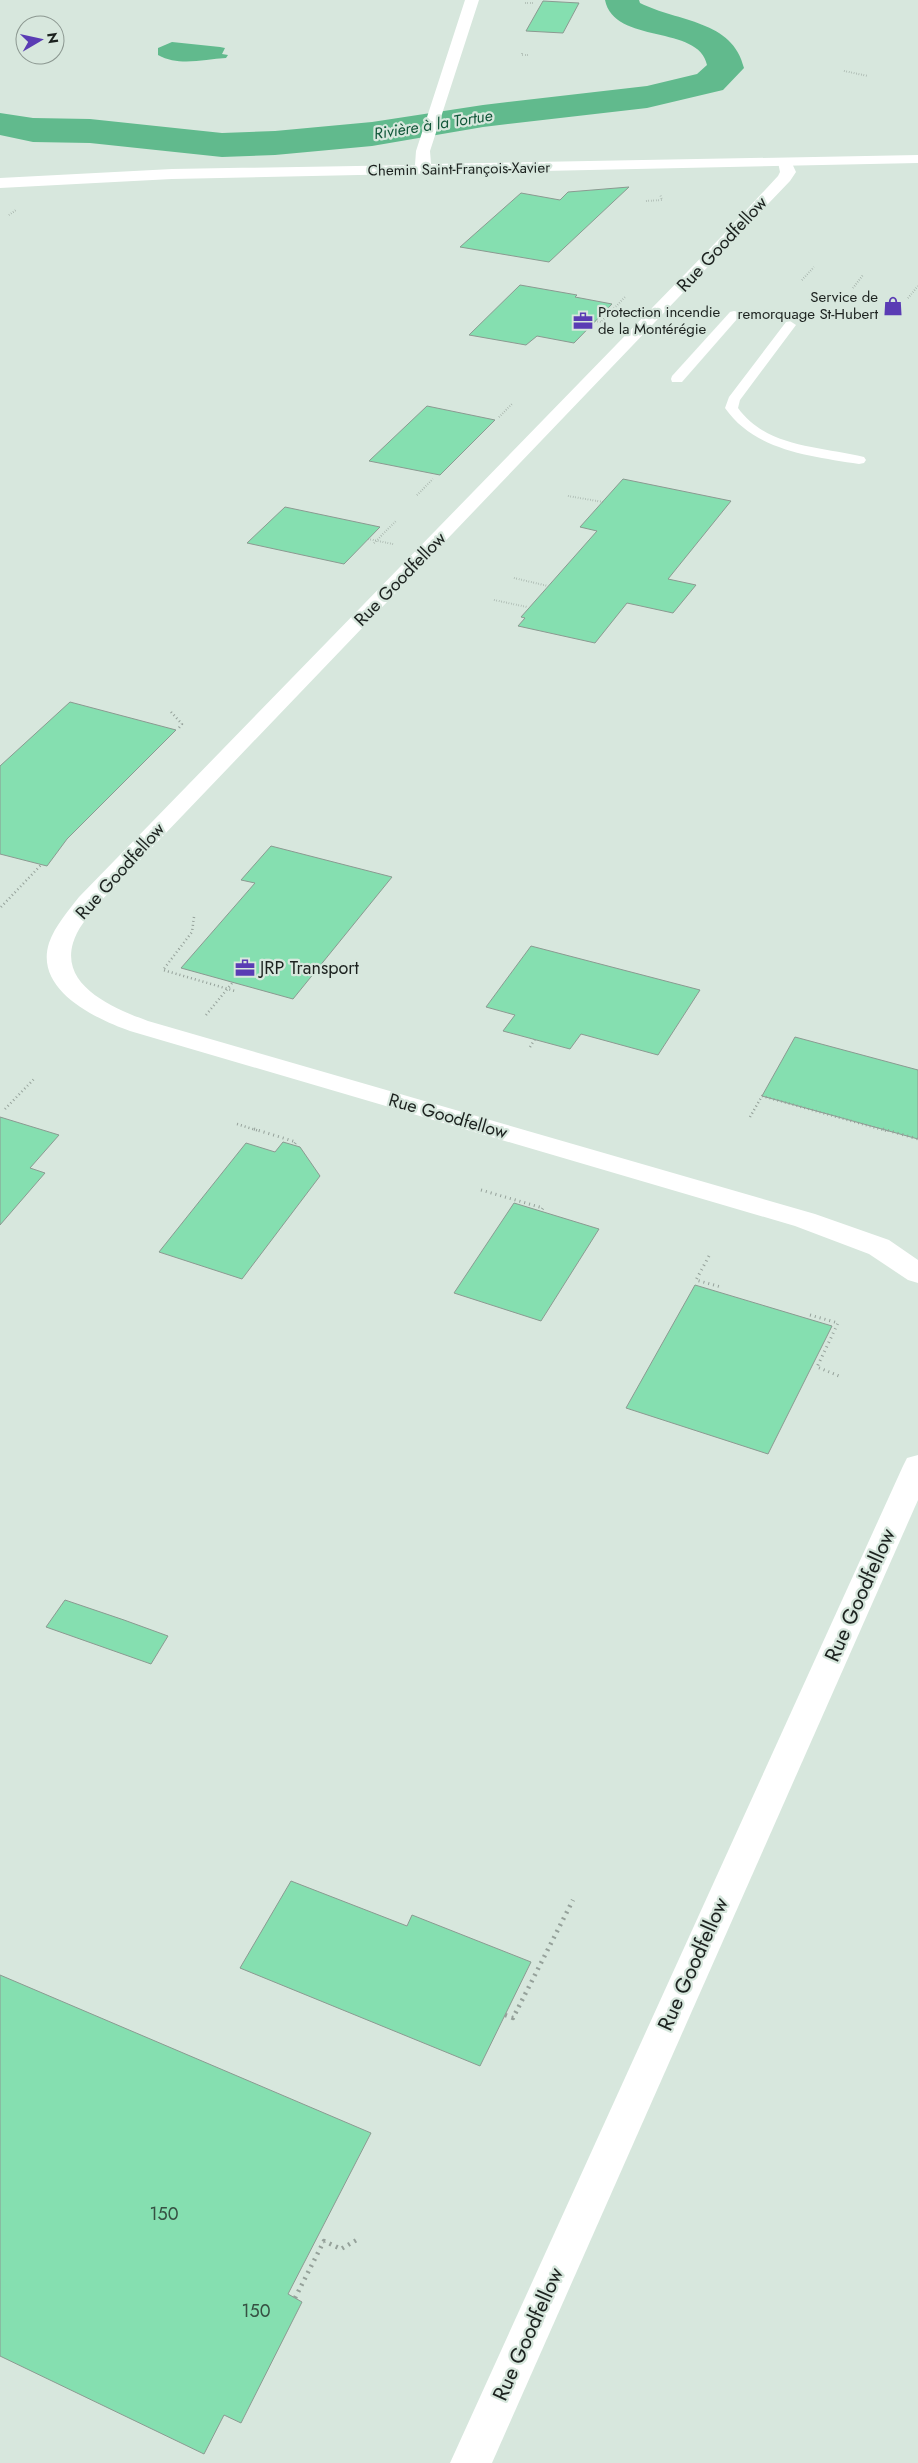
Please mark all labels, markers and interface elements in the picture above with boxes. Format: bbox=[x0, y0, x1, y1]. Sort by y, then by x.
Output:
north arrow bbox=[15, 15, 65, 65]
text: N bbox=[42, 31, 64, 45]
water label: Rivière à la Tortue bbox=[372, 104, 494, 145]
street label: Chemin Saint-François-Xavier bbox=[368, 156, 551, 182]
street label: Rue Goodfellow bbox=[671, 190, 774, 298]
place label: Service de remorquage St-Hubert bbox=[738, 286, 878, 325]
shop icon: Service de remorquage St-Hubert bbox=[882, 295, 904, 317]
place label: Protection incendie de la Montérégie bbox=[598, 301, 721, 340]
office icon: Protection incendie de la Montérégie bbox=[572, 310, 594, 332]
street label: Rue Goodfellow bbox=[348, 525, 452, 632]
street label: Rue Goodfellow bbox=[69, 816, 171, 925]
place label: JRP Transport bbox=[258, 955, 359, 981]
office icon: JRP Transport bbox=[234, 957, 256, 979]
street label: Rue Goodfellow bbox=[386, 1087, 511, 1146]
street label: Rue Goodfellow bbox=[817, 1523, 903, 1666]
street label: Rue Goodfellow bbox=[650, 1892, 736, 2035]
house number: 150 bbox=[149, 2201, 179, 2227]
street label: Rue Goodfellow bbox=[485, 2262, 571, 2405]
house number: 150 bbox=[241, 2298, 271, 2324]

